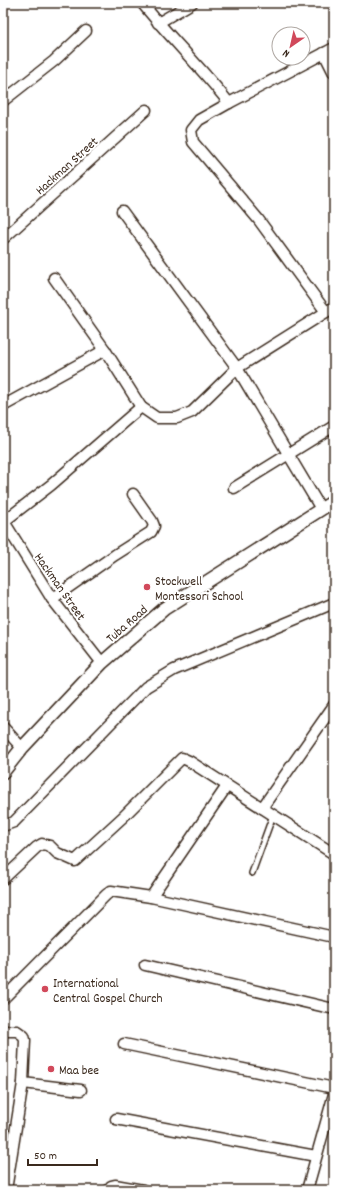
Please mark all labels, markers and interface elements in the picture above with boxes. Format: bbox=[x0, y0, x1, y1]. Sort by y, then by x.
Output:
north arrow bbox=[271, 26, 311, 66]
text: N bbox=[279, 44, 293, 61]
street label: Hackman Street bbox=[32, 133, 103, 200]
street label: Hackman Street bbox=[29, 550, 89, 625]
place label: Stockwell Montessori School bbox=[155, 573, 243, 607]
marker: Stockwell Montessori School bbox=[142, 582, 152, 592]
street label: Tuba Road bbox=[103, 601, 153, 648]
place label: International Central Gospel Church bbox=[53, 975, 163, 1009]
marker: International Central Gospel Church bbox=[40, 984, 50, 994]
place label: Maa bee bbox=[59, 1062, 99, 1081]
marker: Maa bee bbox=[46, 1064, 56, 1074]
scale bar bbox=[28, 1141, 97, 1167]
text: 50 m bbox=[34, 1148, 57, 1165]

